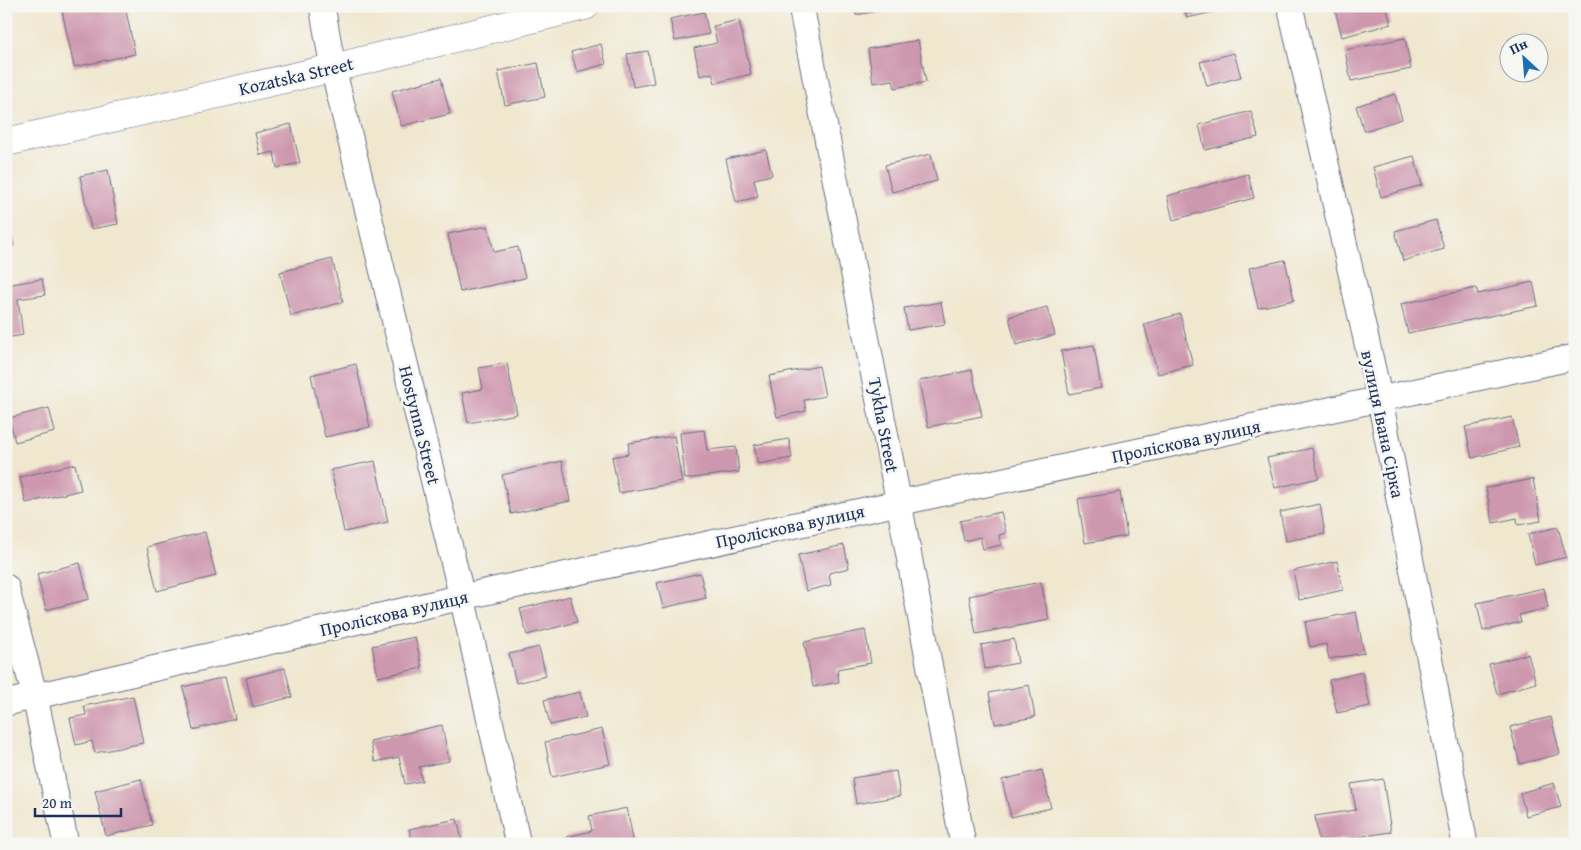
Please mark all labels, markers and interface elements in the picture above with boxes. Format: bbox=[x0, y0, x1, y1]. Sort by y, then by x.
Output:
north arrow bbox=[1498, 32, 1548, 82]
text: Пн bbox=[1506, 33, 1531, 59]
street label: Kozatska Street bbox=[236, 50, 357, 102]
street label: вулиця Івана Сірка bbox=[1354, 348, 1412, 501]
street label: Hostynna Street bbox=[392, 363, 448, 488]
street label: Tykha Street bbox=[862, 375, 907, 475]
street label: Проліскова вулиця bbox=[1109, 412, 1263, 470]
street label: Проліскова вулиця bbox=[713, 497, 867, 555]
street label: Проліскова вулиця bbox=[317, 583, 471, 643]
scale bar bbox=[35, 785, 121, 817]
text: 20 m bbox=[42, 792, 73, 813]

